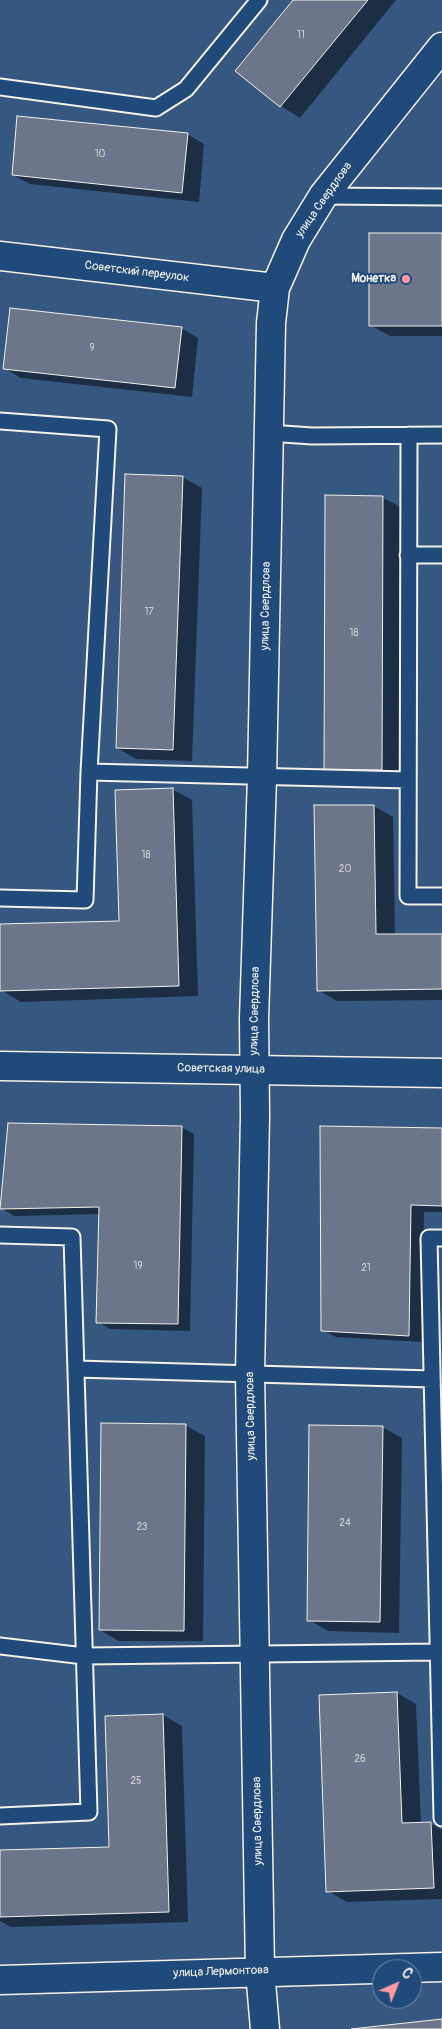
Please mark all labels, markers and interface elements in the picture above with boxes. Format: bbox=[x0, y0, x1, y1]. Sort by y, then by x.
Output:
house number: 11 bbox=[297, 29, 305, 41]
house number: 10 bbox=[95, 148, 105, 160]
street label: улица Свердлова bbox=[293, 159, 355, 241]
street label: Советский переулок bbox=[84, 258, 190, 286]
place label: Монетка bbox=[351, 272, 396, 286]
marker: Монетка bbox=[400, 273, 412, 285]
house number: 9 bbox=[89, 342, 95, 354]
street label: улица Свердлова bbox=[258, 561, 274, 651]
house number: 17 bbox=[144, 606, 154, 618]
house number: 18 bbox=[350, 627, 358, 639]
house number: 18 bbox=[142, 849, 150, 861]
house number: 20 bbox=[339, 863, 351, 875]
street label: улица Свердлова bbox=[247, 966, 263, 1056]
street label: Советская улица bbox=[177, 1061, 265, 1077]
house number: 19 bbox=[133, 1260, 143, 1272]
house number: 21 bbox=[361, 1262, 371, 1274]
street label: улица Свердлова bbox=[243, 1371, 259, 1461]
house number: 24 bbox=[339, 1517, 351, 1529]
house number: 23 bbox=[137, 1521, 147, 1533]
house number: 26 bbox=[354, 1753, 366, 1765]
house number: 25 bbox=[130, 1775, 142, 1787]
street label: улица Свердлова bbox=[250, 1776, 266, 1866]
north arrow bbox=[372, 1959, 422, 2009]
street label: улица Лермонтова bbox=[173, 1963, 269, 1981]
text: С bbox=[398, 1964, 416, 1983]

